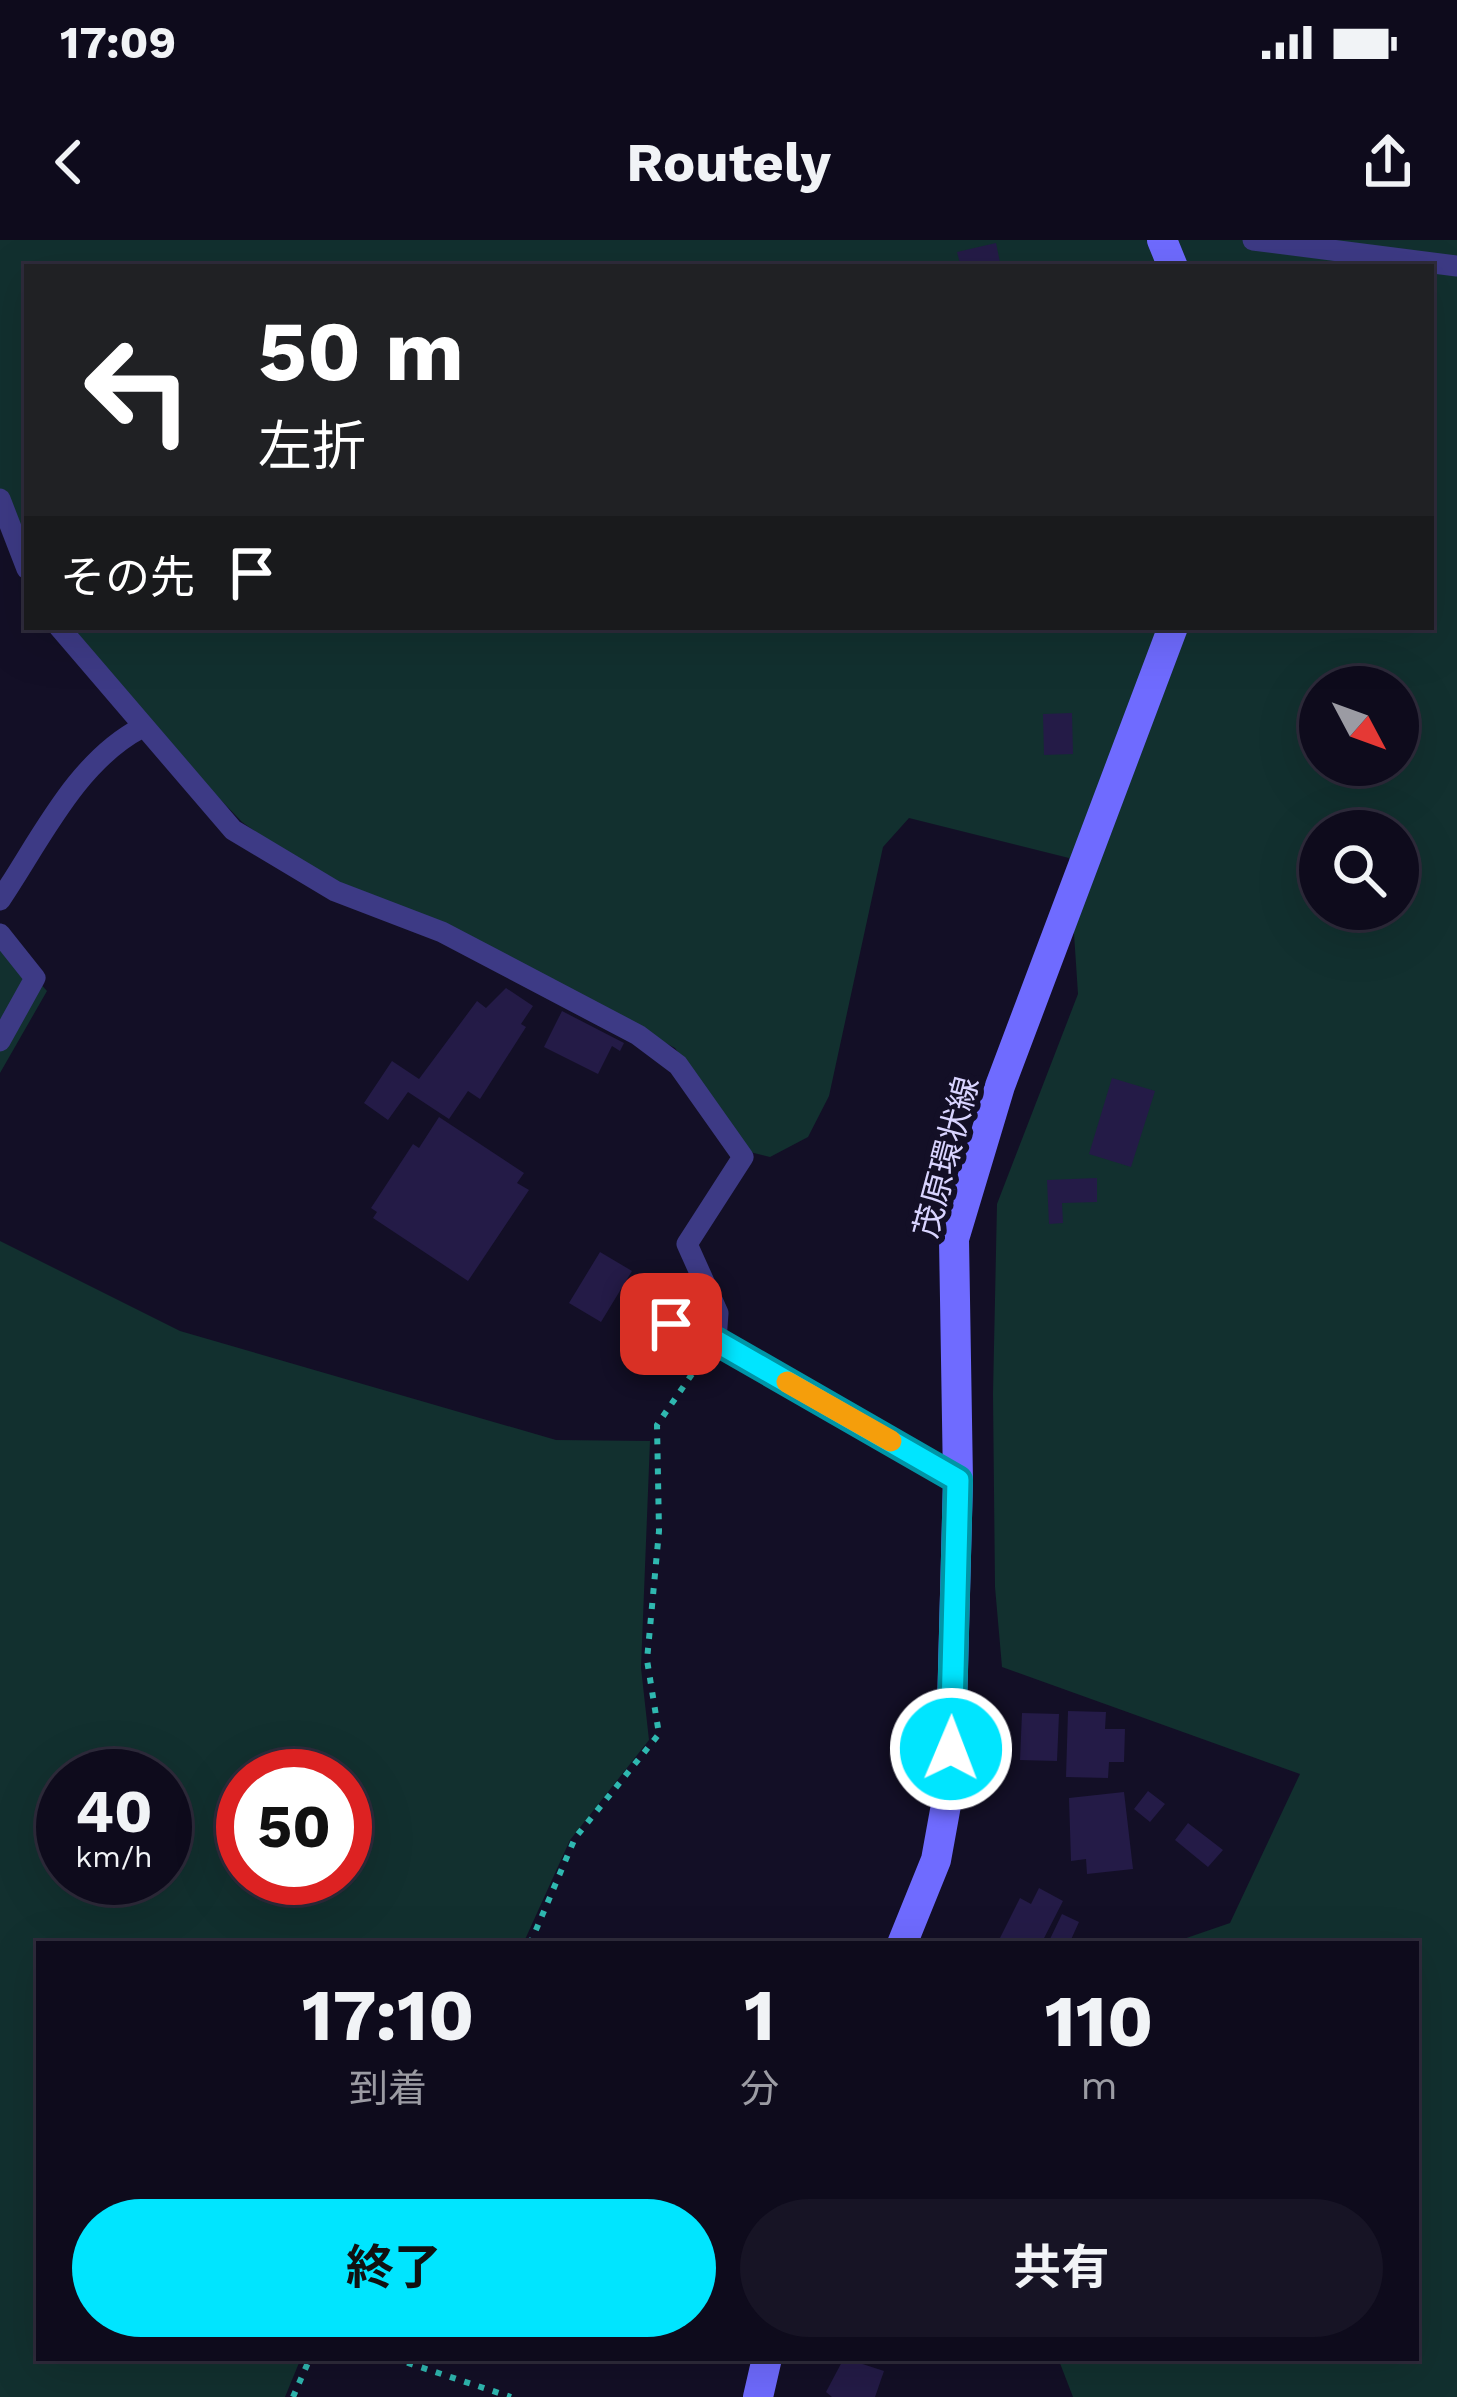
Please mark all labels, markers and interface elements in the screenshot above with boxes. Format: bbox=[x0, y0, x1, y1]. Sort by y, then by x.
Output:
text: 17:09 bbox=[60, 16, 176, 69]
icon: back bbox=[36, 129, 102, 195]
icon: share bbox=[1355, 129, 1421, 195]
text: Routely bbox=[626, 131, 831, 194]
text: 50 m bbox=[258, 302, 464, 400]
icon: left bbox=[60, 312, 216, 468]
text: 左折 bbox=[258, 415, 366, 478]
icon: arrive bbox=[219, 540, 285, 606]
text: その先 bbox=[60, 551, 195, 604]
north arrow bbox=[1299, 666, 1419, 786]
map controls bbox=[1299, 666, 1419, 930]
button: search bbox=[1299, 810, 1419, 930]
street label: 茂原環状線 bbox=[906, 1072, 986, 1242]
pin bbox=[620, 1273, 722, 1375]
icon: arrive bbox=[638, 1291, 704, 1357]
position arrow bbox=[888, 1686, 1014, 1812]
speed limit sign: 50 bbox=[216, 1749, 372, 1905]
text: 40 bbox=[75, 1776, 153, 1847]
text: km/h bbox=[75, 1839, 153, 1874]
text: 17:10 bbox=[302, 1973, 474, 2057]
text: 1 bbox=[744, 1973, 775, 2057]
text: 110 bbox=[1045, 1979, 1153, 2063]
text: m bbox=[1080, 2063, 1118, 2108]
text: 到着 bbox=[349, 2066, 427, 2111]
text: 分 bbox=[740, 2066, 779, 2111]
button: 終了 bbox=[72, 2199, 716, 2337]
button: 共有 bbox=[740, 2199, 1383, 2337]

